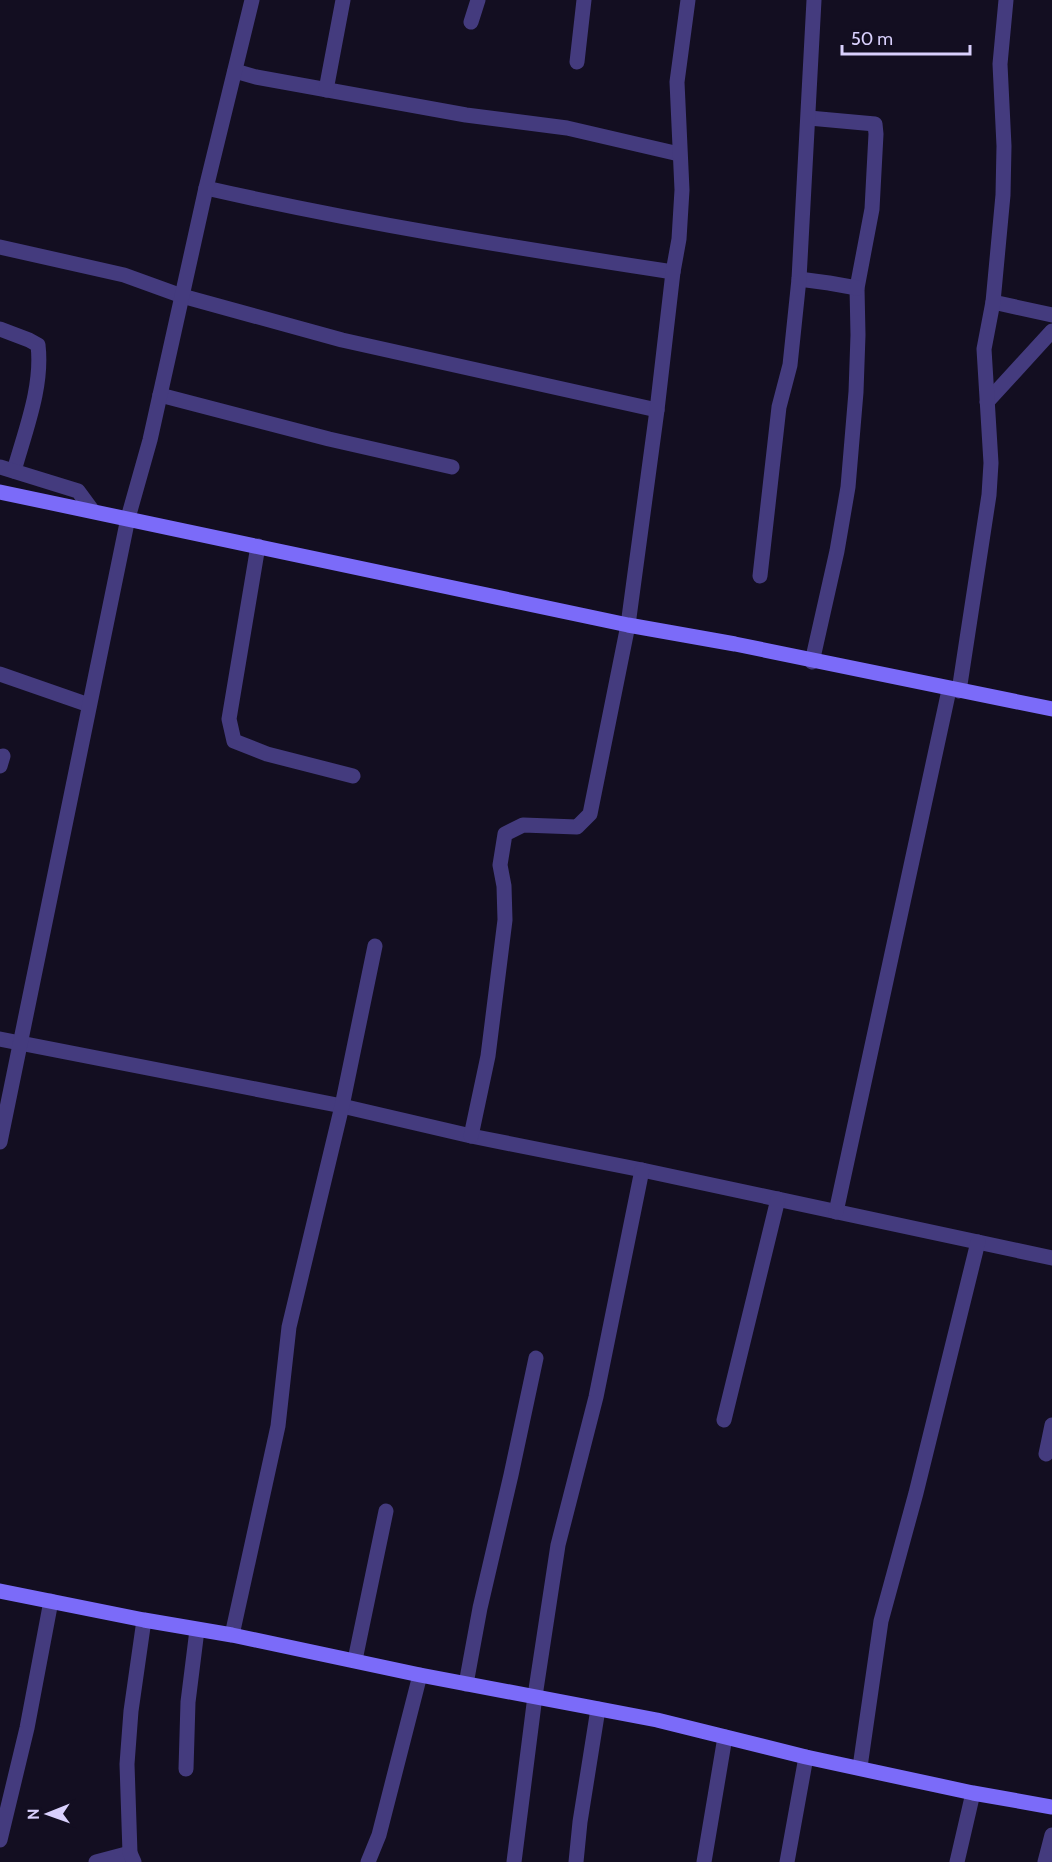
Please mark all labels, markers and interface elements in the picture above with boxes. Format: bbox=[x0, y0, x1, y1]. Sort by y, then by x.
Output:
scale bar bbox=[842, 18, 970, 56]
text: 50 m bbox=[851, 28, 893, 50]
north arrow bbox=[18, 1784, 78, 1844]
text: N bbox=[24, 1808, 43, 1820]

